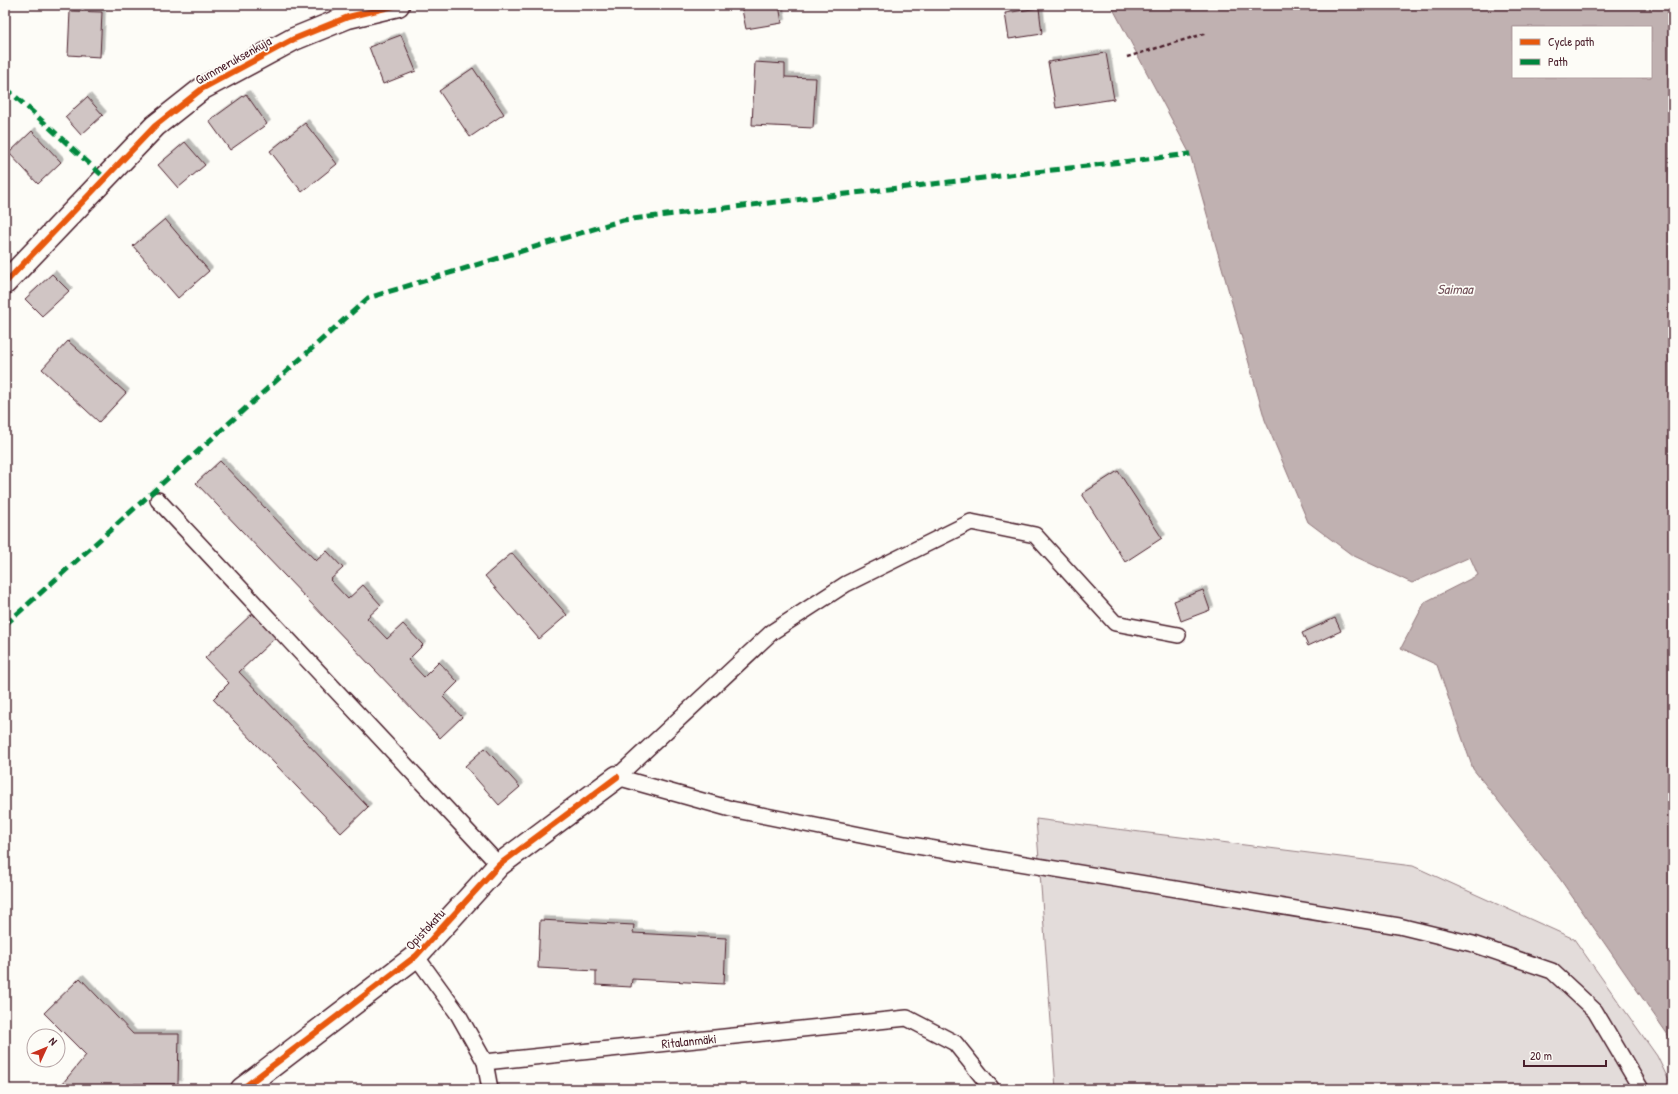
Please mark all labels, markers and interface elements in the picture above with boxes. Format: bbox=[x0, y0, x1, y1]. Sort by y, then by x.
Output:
legend bbox=[1512, 26, 1652, 78]
street label: Gummeruksenkuja bbox=[192, 32, 274, 88]
text: Cycle path bbox=[1548, 33, 1594, 50]
text: Path bbox=[1548, 53, 1568, 70]
water label: Saimaa bbox=[1437, 279, 1474, 298]
street label: Opistokatu bbox=[401, 904, 449, 954]
north arrow bbox=[26, 1028, 66, 1068]
street label: Ritalanmäki bbox=[661, 1029, 717, 1053]
text: N bbox=[46, 1034, 60, 1048]
scale bar bbox=[1524, 1042, 1606, 1068]
text: 20 m bbox=[1530, 1047, 1552, 1064]

